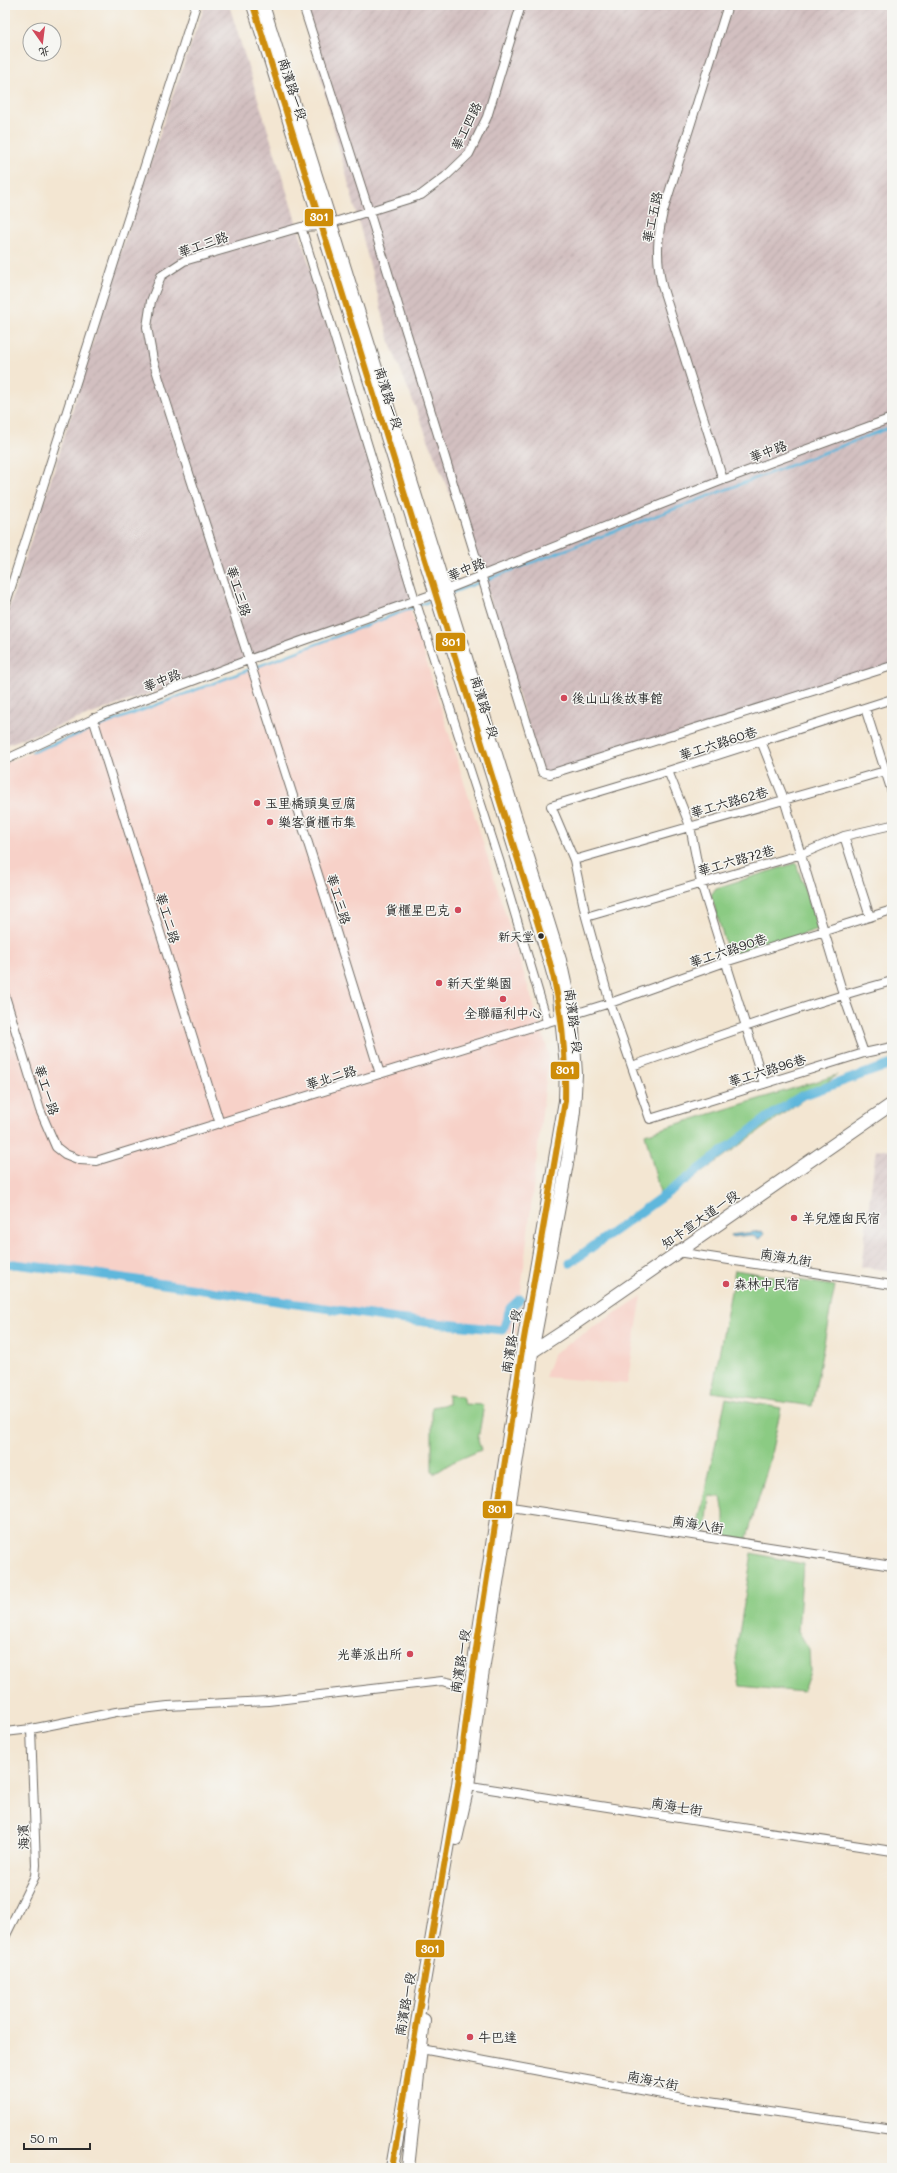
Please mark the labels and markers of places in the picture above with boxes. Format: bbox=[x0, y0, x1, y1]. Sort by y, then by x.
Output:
place label: 後山山後故事館 bbox=[572, 689, 663, 706]
marker: 後山山後故事館 bbox=[559, 693, 569, 703]
place label: 玉里橋頭臭豆腐 bbox=[265, 794, 356, 811]
marker: 玉里橋頭臭豆腐 bbox=[252, 798, 262, 808]
place label: 樂客貨櫃市集 bbox=[278, 813, 356, 830]
marker: 樂客貨櫃市集 bbox=[265, 817, 275, 827]
place label: 貨櫃星巴克 bbox=[385, 901, 450, 918]
marker: 貨櫃星巴克 bbox=[453, 905, 463, 915]
place label: 新天堂 bbox=[498, 928, 534, 944]
marker: 新天堂 bbox=[536, 931, 546, 941]
place label: 新天堂樂園 bbox=[447, 974, 512, 991]
marker: 新天堂樂園 bbox=[434, 978, 444, 988]
marker: 全聯福利中心 bbox=[498, 994, 508, 1004]
place label: 全聯福利中心 bbox=[464, 1004, 542, 1021]
place label: 羊兒煙囪民宿 bbox=[802, 1209, 880, 1226]
marker: 羊兒煙囪民宿 bbox=[789, 1213, 799, 1223]
place label: 森林中民宿 bbox=[734, 1275, 799, 1292]
marker: 森林中民宿 bbox=[721, 1279, 731, 1289]
place label: 光華派出所 bbox=[337, 1645, 402, 1662]
marker: 光華派出所 bbox=[405, 1649, 415, 1659]
place label: 牛巴達 bbox=[478, 2028, 517, 2045]
marker: 牛巴達 bbox=[465, 2032, 475, 2042]

